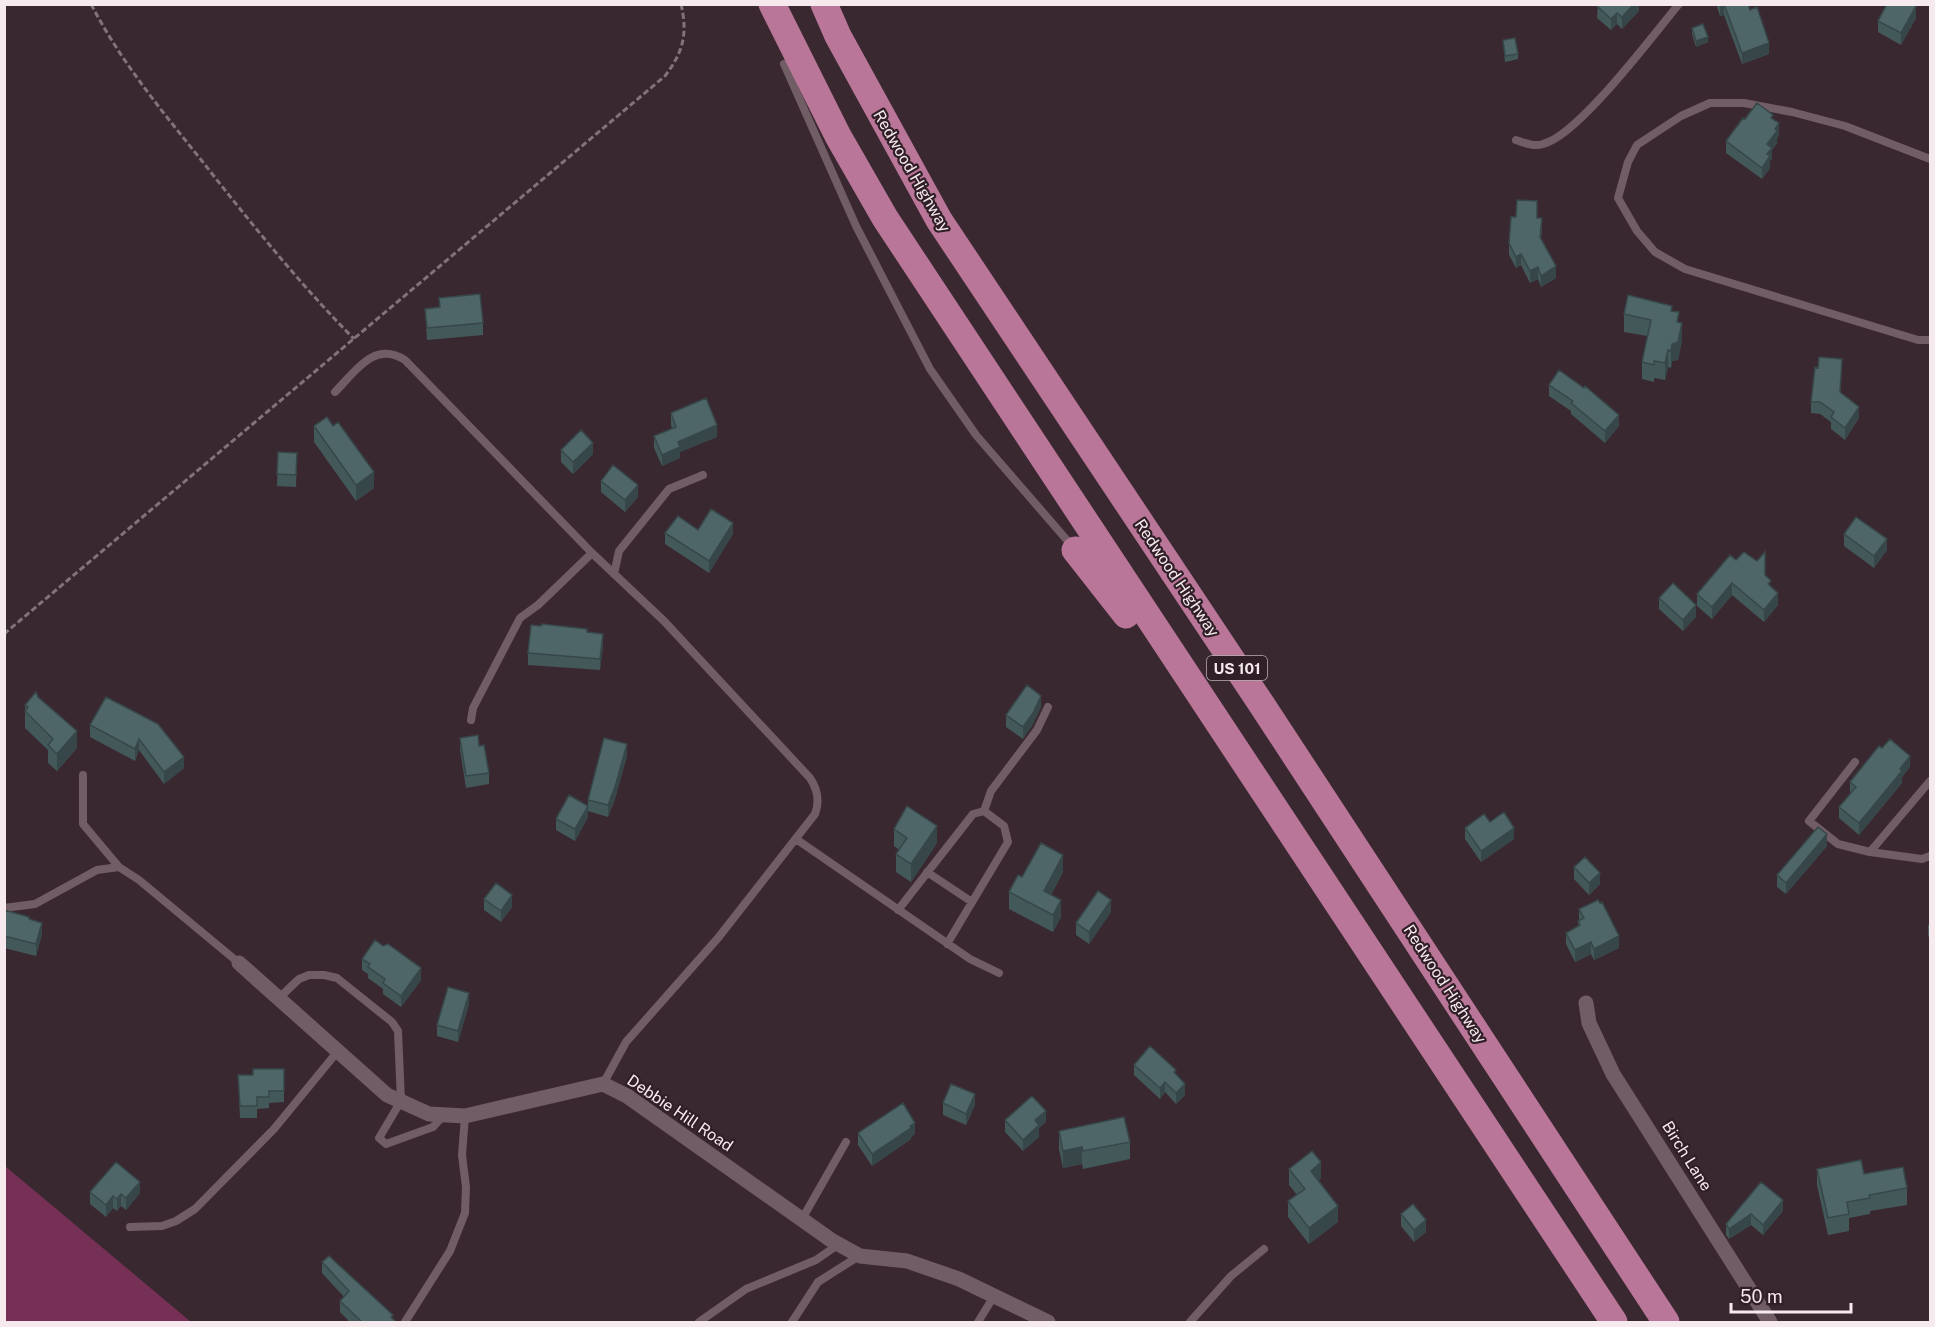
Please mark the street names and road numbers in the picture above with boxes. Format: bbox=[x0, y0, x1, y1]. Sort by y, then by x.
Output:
street label: Redwood Highway bbox=[869, 107, 955, 236]
street label: Redwood Highway bbox=[1131, 516, 1224, 641]
road number: US 101 bbox=[1207, 656, 1267, 680]
street label: Redwood Highway bbox=[1400, 921, 1491, 1047]
street label: Debbie Hill Road bbox=[623, 1071, 737, 1155]
street label: Birch Lane bbox=[1658, 1118, 1716, 1194]

